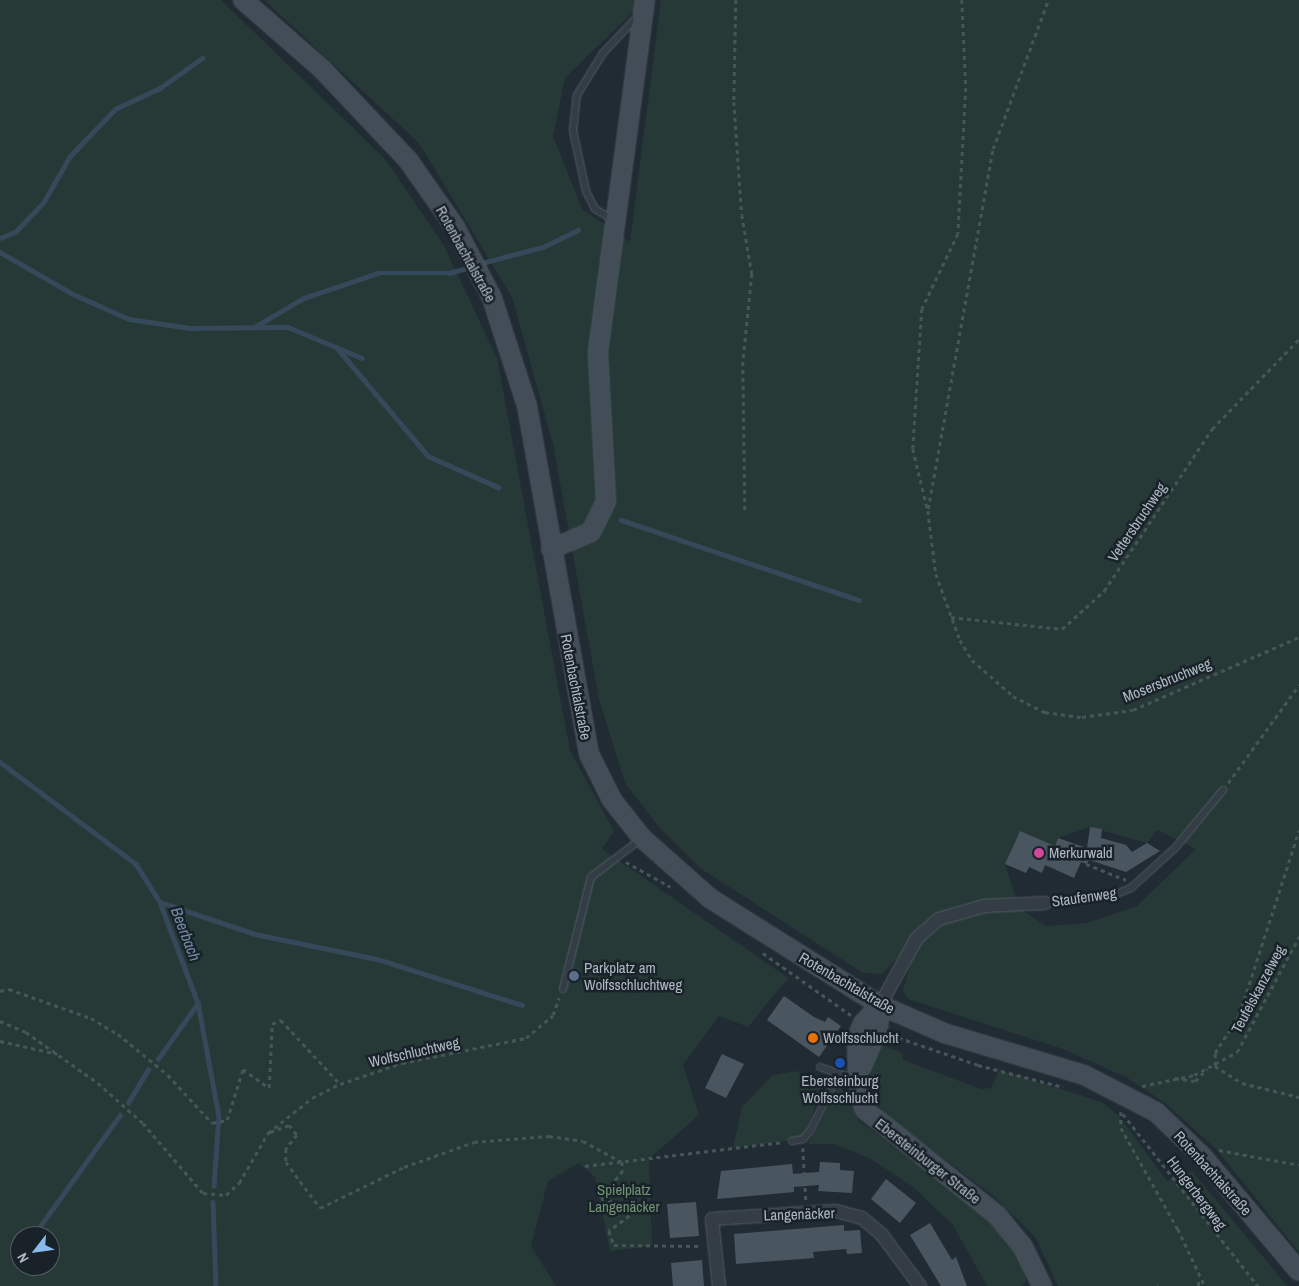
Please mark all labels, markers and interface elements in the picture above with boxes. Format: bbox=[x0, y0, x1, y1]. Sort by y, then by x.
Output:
street label: Rotenbachtalstraße bbox=[432, 203, 500, 305]
street label: Vettersbruchweg bbox=[1104, 479, 1170, 565]
street label: Rotenbachtalstraße bbox=[557, 633, 595, 741]
street label: Mosersbruchweg bbox=[1120, 654, 1214, 706]
place label: Merkurwald bbox=[1049, 844, 1113, 862]
marker: Merkurwald bbox=[1033, 847, 1045, 859]
street label: Staufenweg bbox=[1051, 884, 1117, 910]
water label: Beerbach bbox=[167, 904, 205, 964]
street label: Teufelskanzelweg bbox=[1227, 942, 1289, 1036]
street label: Rotenbachtalstraße bbox=[796, 948, 898, 1018]
place label: Parkplatz am Wolfsschluchtweg bbox=[584, 958, 682, 993]
marker: Parkplatz am Wolfsschluchtweg bbox=[568, 970, 580, 982]
place label: Wolfsschlucht bbox=[823, 1029, 899, 1047]
marker: Wolfsschlucht bbox=[807, 1032, 819, 1044]
street label: Wolfschluchtweg bbox=[367, 1033, 461, 1071]
marker: Ebersteinburg Wolfsschlucht bbox=[834, 1057, 846, 1069]
place label: Ebersteinburg Wolfsschlucht bbox=[801, 1071, 879, 1106]
street label: Ebersteinburger Straße bbox=[872, 1114, 984, 1208]
street label: Rotenbachtalstraße bbox=[1170, 1127, 1256, 1219]
street label: Hungerbergweg bbox=[1163, 1153, 1231, 1233]
park label: Spielplatz Langenäcker bbox=[588, 1180, 660, 1215]
street label: Langenäcker bbox=[763, 1204, 835, 1224]
north arrow bbox=[10, 1226, 60, 1276]
text: N bbox=[13, 1250, 33, 1266]

